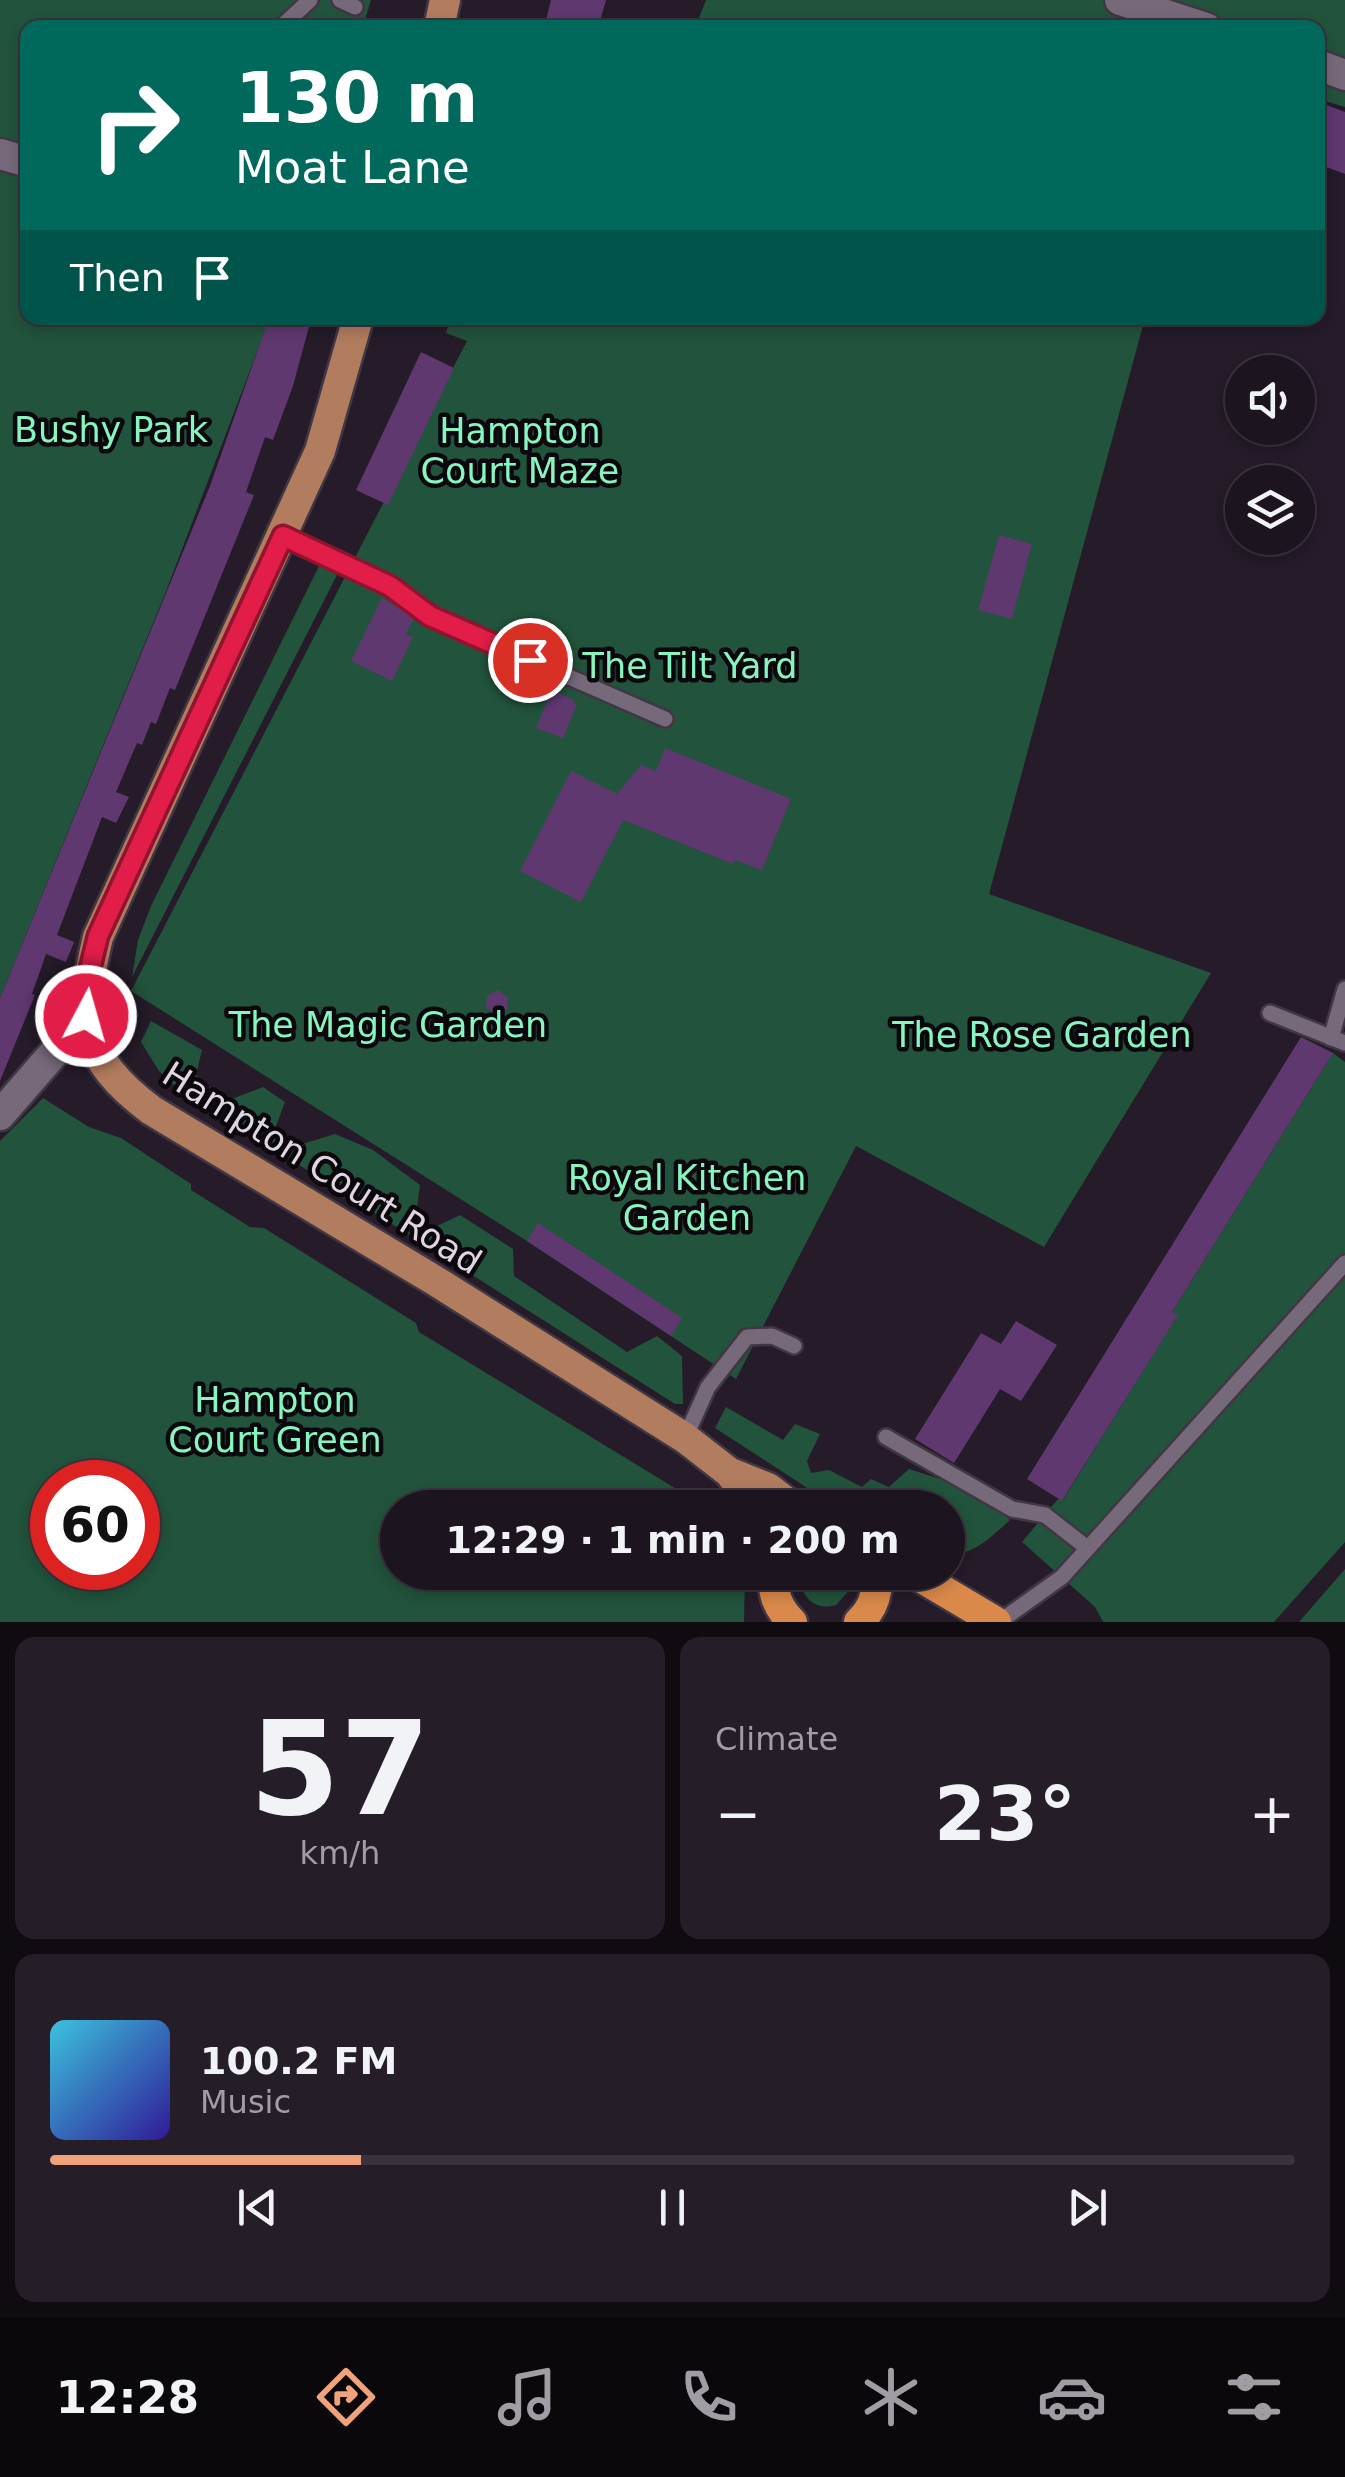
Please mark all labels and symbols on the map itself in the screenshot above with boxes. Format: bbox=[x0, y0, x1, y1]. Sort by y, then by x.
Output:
park label: Bushy Park bbox=[14, 410, 209, 450]
park label: Hampton Court Maze bbox=[421, 411, 619, 491]
pin bbox=[488, 618, 573, 703]
park label: The Tilt Yard bbox=[582, 646, 797, 686]
position arrow bbox=[34, 964, 138, 1068]
park label: The Magic Garden bbox=[228, 1005, 547, 1045]
park label: The Rose Garden bbox=[891, 1015, 1192, 1055]
street label: Hampton Court Road bbox=[156, 1054, 488, 1282]
park label: Royal Kitchen Garden bbox=[568, 1158, 806, 1238]
park label: Hampton Court Green bbox=[168, 1380, 382, 1460]
speed limit sign: 60 bbox=[30, 1460, 160, 1590]

